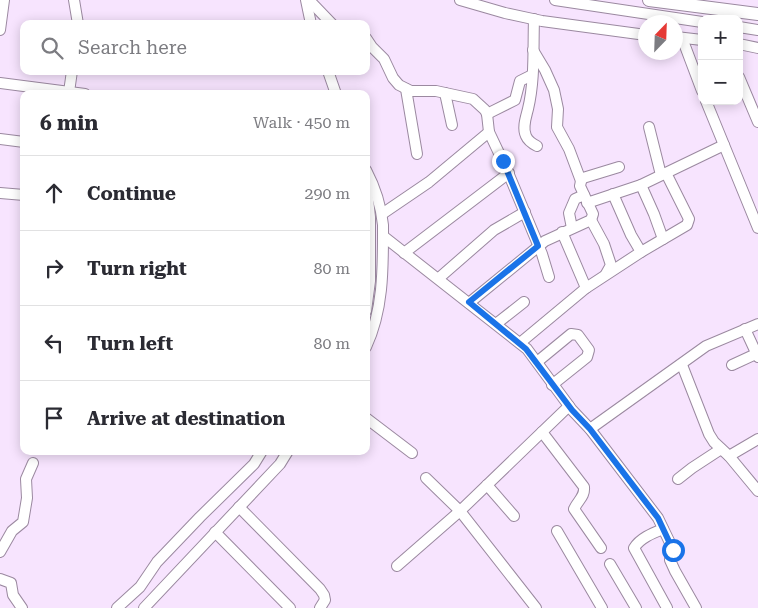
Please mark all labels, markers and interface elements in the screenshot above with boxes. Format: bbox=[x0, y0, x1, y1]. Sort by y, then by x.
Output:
north arrow bbox=[638, 15, 683, 60]
map controls bbox=[698, 15, 743, 105]
button: + bbox=[698, 15, 743, 60]
search box bbox=[20, 20, 370, 75]
icon: search bbox=[38, 34, 66, 62]
text: Search here bbox=[78, 36, 187, 59]
button: − bbox=[698, 60, 743, 105]
text: 6 min bbox=[40, 111, 98, 135]
text: Walk · 450 m bbox=[253, 113, 350, 132]
route end bbox=[492, 150, 515, 173]
icon: ahead bbox=[40, 179, 68, 207]
text: Continue bbox=[87, 182, 176, 205]
text: 290 m bbox=[304, 184, 350, 203]
icon: right bbox=[40, 254, 68, 282]
text: Turn right bbox=[87, 257, 187, 280]
text: 80 m bbox=[313, 259, 350, 278]
icon: left bbox=[40, 329, 68, 357]
text: Turn left bbox=[87, 332, 173, 355]
text: 80 m bbox=[313, 334, 350, 353]
icon: arrive bbox=[40, 404, 68, 432]
text: Arrive at destination bbox=[87, 407, 285, 430]
route start bbox=[662, 539, 685, 562]

